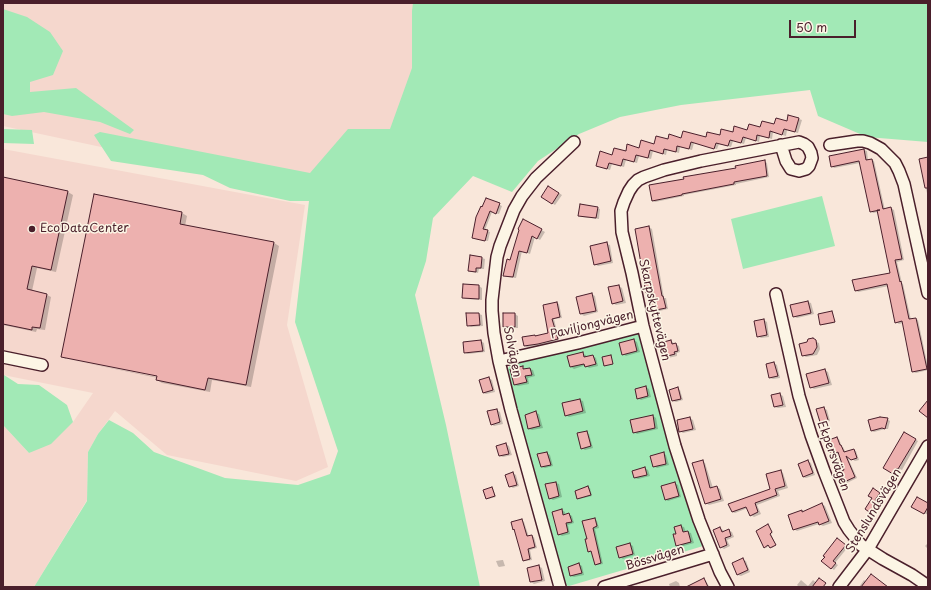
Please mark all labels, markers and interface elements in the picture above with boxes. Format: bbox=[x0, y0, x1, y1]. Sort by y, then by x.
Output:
scale bar bbox=[791, 12, 858, 38]
text: 50 m bbox=[796, 18, 827, 36]
place label: EcoDataCenter bbox=[40, 222, 129, 236]
marker: EcoDataCenter bbox=[27, 224, 37, 234]
street label: Skarpskyttevägen bbox=[635, 258, 673, 362]
street label: Paviljongvägen bbox=[549, 308, 635, 342]
street label: Solvägen bbox=[500, 325, 524, 379]
street label: Ekpersvägen bbox=[814, 419, 852, 493]
street label: Stenslundsvägen bbox=[843, 466, 905, 556]
street label: Bössvägen bbox=[624, 542, 686, 574]

